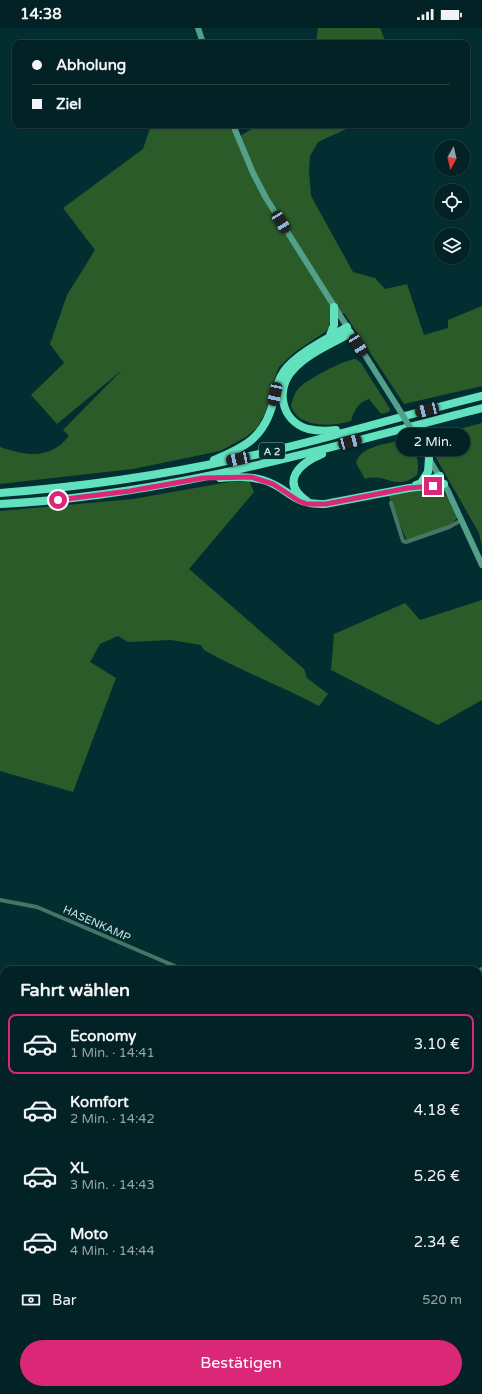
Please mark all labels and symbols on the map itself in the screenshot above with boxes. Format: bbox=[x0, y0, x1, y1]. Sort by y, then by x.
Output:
north arrow bbox=[434, 140, 470, 176]
car bbox=[270, 209, 292, 235]
car bbox=[347, 332, 369, 358]
car bbox=[267, 381, 283, 407]
car bbox=[414, 401, 440, 419]
callout: 2 Min. bbox=[396, 428, 470, 456]
car bbox=[337, 433, 363, 451]
road number: A 2 bbox=[259, 443, 285, 459]
car bbox=[225, 451, 251, 467]
route end bbox=[424, 477, 442, 495]
route start bbox=[49, 491, 67, 509]
street label: HASENKAMP bbox=[61, 903, 133, 944]

